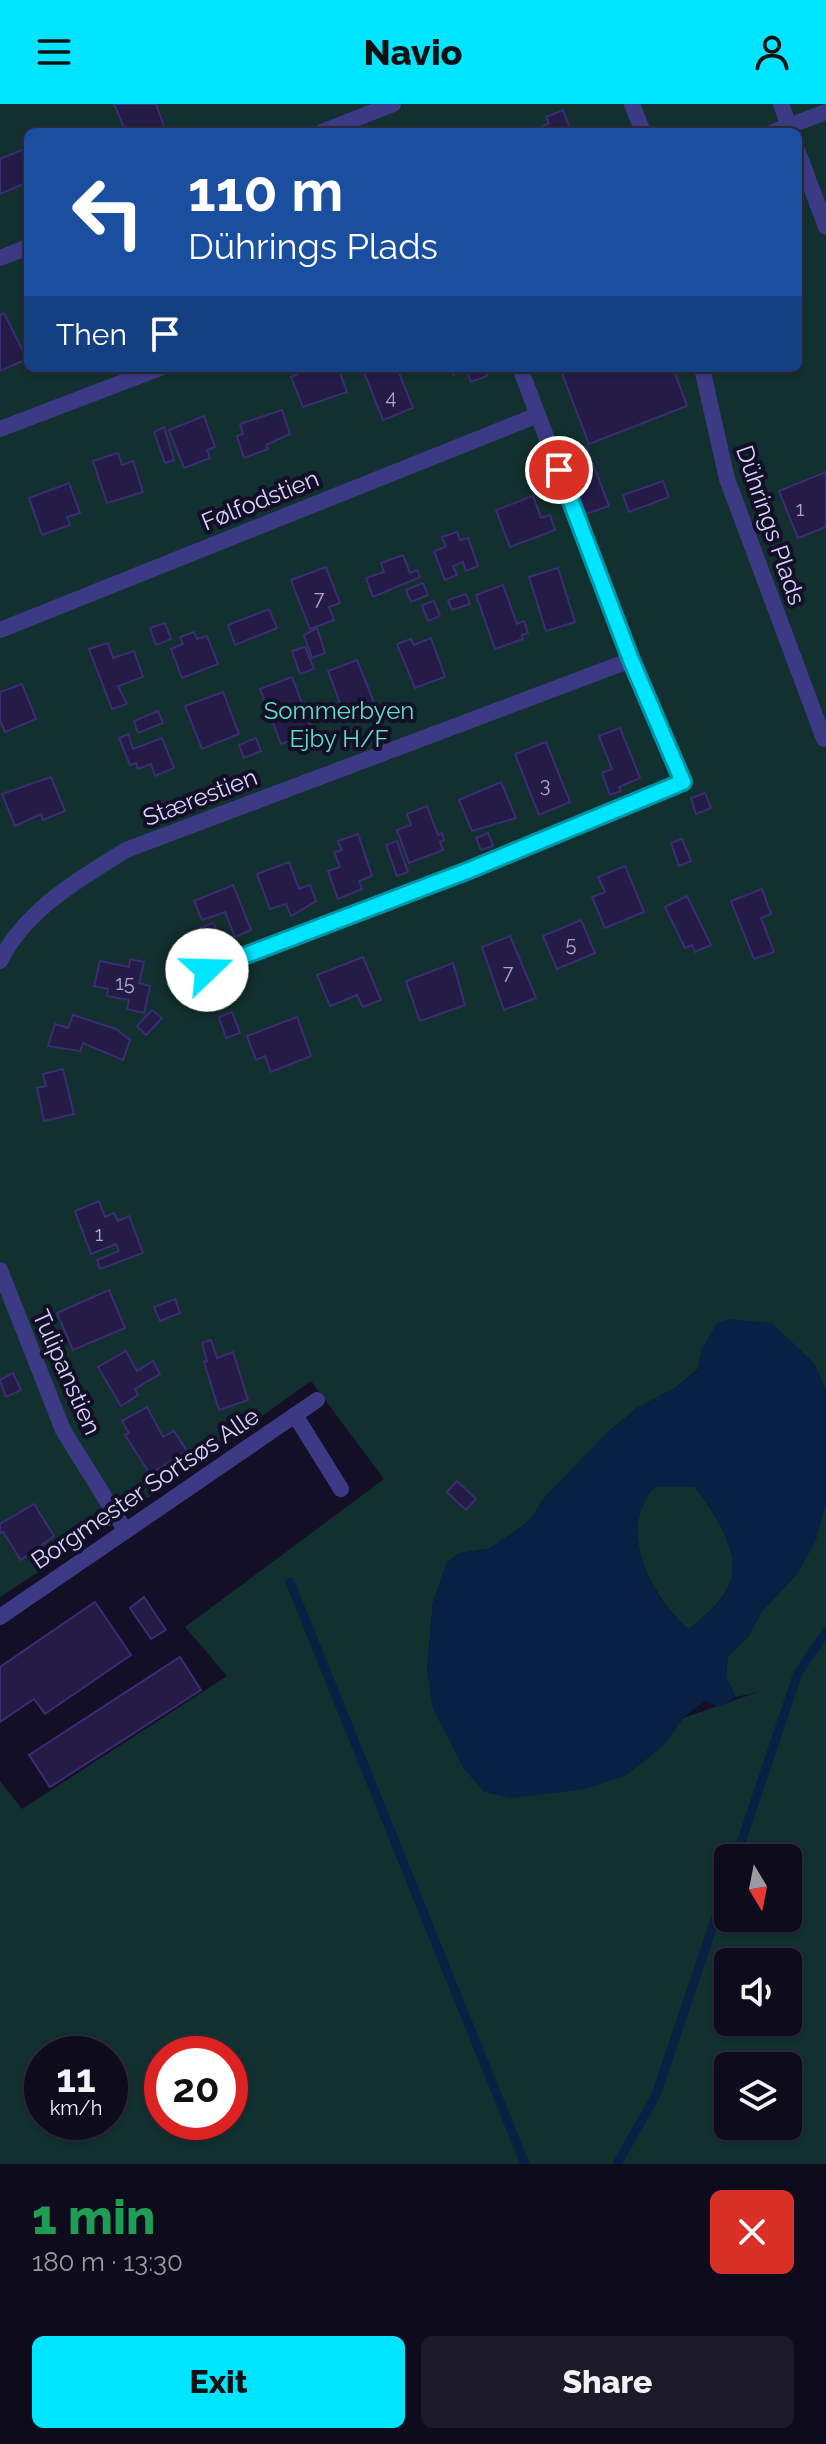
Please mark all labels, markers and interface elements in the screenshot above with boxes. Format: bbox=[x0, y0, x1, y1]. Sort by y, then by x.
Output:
icon: menu bbox=[32, 30, 76, 74]
icon: person bbox=[750, 30, 794, 74]
text: Navio bbox=[363, 31, 463, 73]
text: 110 m bbox=[188, 158, 343, 224]
icon: left bbox=[56, 160, 160, 264]
text: Dührings Plads bbox=[188, 225, 438, 267]
icon: arrive bbox=[143, 312, 187, 356]
text: Then bbox=[56, 317, 127, 352]
house number: 4 bbox=[386, 385, 397, 409]
pin bbox=[525, 436, 593, 504]
street label: Dührings Plads bbox=[730, 441, 812, 609]
icon: arrive bbox=[537, 448, 581, 492]
street label: Følfodstien bbox=[197, 463, 323, 537]
house number: 1 bbox=[796, 497, 805, 521]
house number: 7 bbox=[314, 586, 325, 610]
park label: Sommerbyen Ejby H/F bbox=[264, 696, 414, 753]
street label: Stærestien bbox=[139, 762, 261, 832]
house number: 3 bbox=[540, 773, 550, 797]
position arrow bbox=[165, 928, 249, 1012]
house number: 5 bbox=[566, 932, 577, 956]
house number: 7 bbox=[503, 960, 514, 984]
house number: 15 bbox=[115, 971, 135, 995]
house number: 1 bbox=[95, 1222, 104, 1246]
street label: Tulipanstien bbox=[27, 1305, 107, 1439]
street label: Borgmester Sortsøs Alle bbox=[26, 1401, 264, 1575]
north arrow bbox=[714, 1844, 802, 1932]
map controls bbox=[714, 1844, 802, 2140]
button: sound bbox=[714, 1948, 802, 2036]
speed limit sign: 20 bbox=[144, 2036, 248, 2140]
button: layers bbox=[714, 2052, 802, 2140]
text: 11 bbox=[56, 2054, 96, 2101]
text: km/h bbox=[50, 2096, 102, 2120]
text: 1 min bbox=[32, 2189, 155, 2245]
button: close bbox=[710, 2190, 794, 2274]
text: 180 m · 13:30 bbox=[32, 2247, 183, 2277]
button: Exit bbox=[32, 2336, 405, 2428]
button: Share bbox=[421, 2336, 794, 2428]

